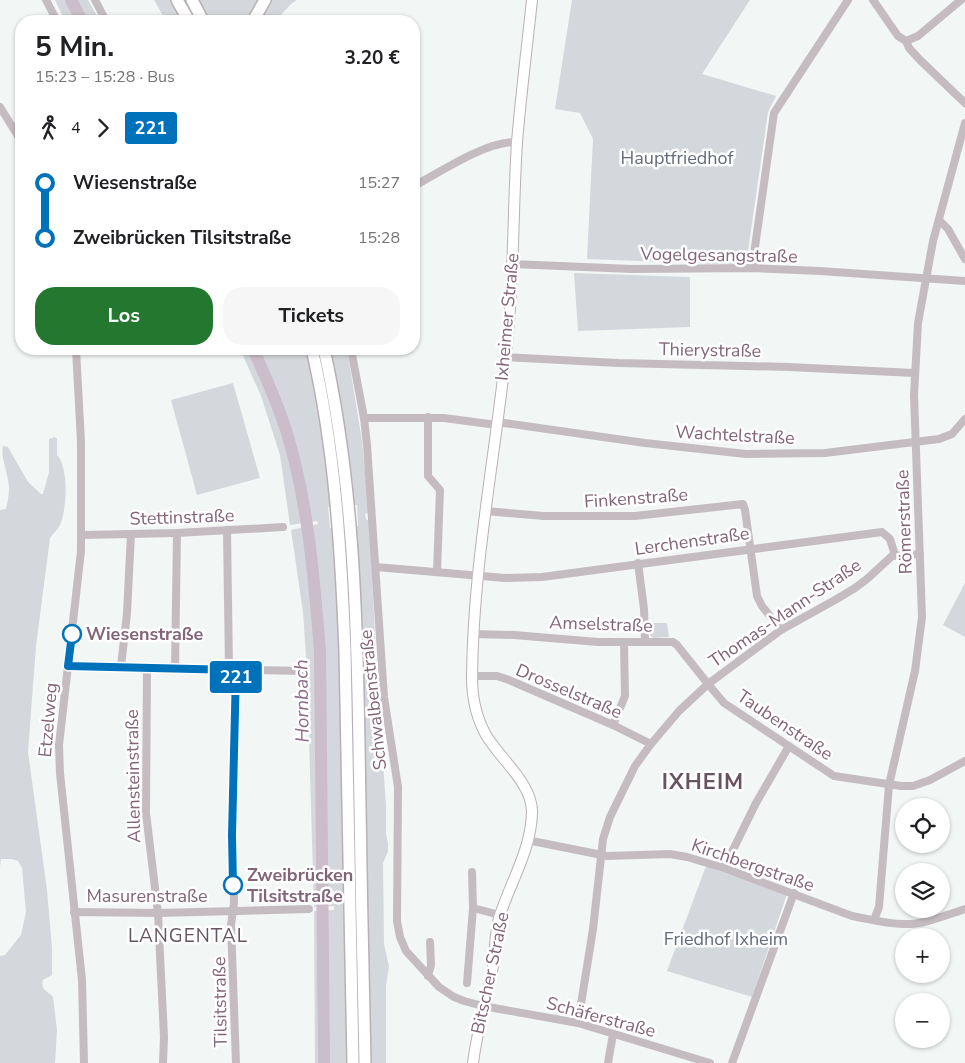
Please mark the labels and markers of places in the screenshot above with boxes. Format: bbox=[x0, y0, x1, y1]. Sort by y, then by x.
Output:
place label: Wiesenstraße bbox=[86, 622, 204, 646]
marker: Wiesenstraße bbox=[62, 624, 82, 644]
place label: Zweibrücken Tilsitstraße bbox=[247, 863, 353, 908]
marker: Zweibrücken Tilsitstraße bbox=[223, 875, 243, 895]

